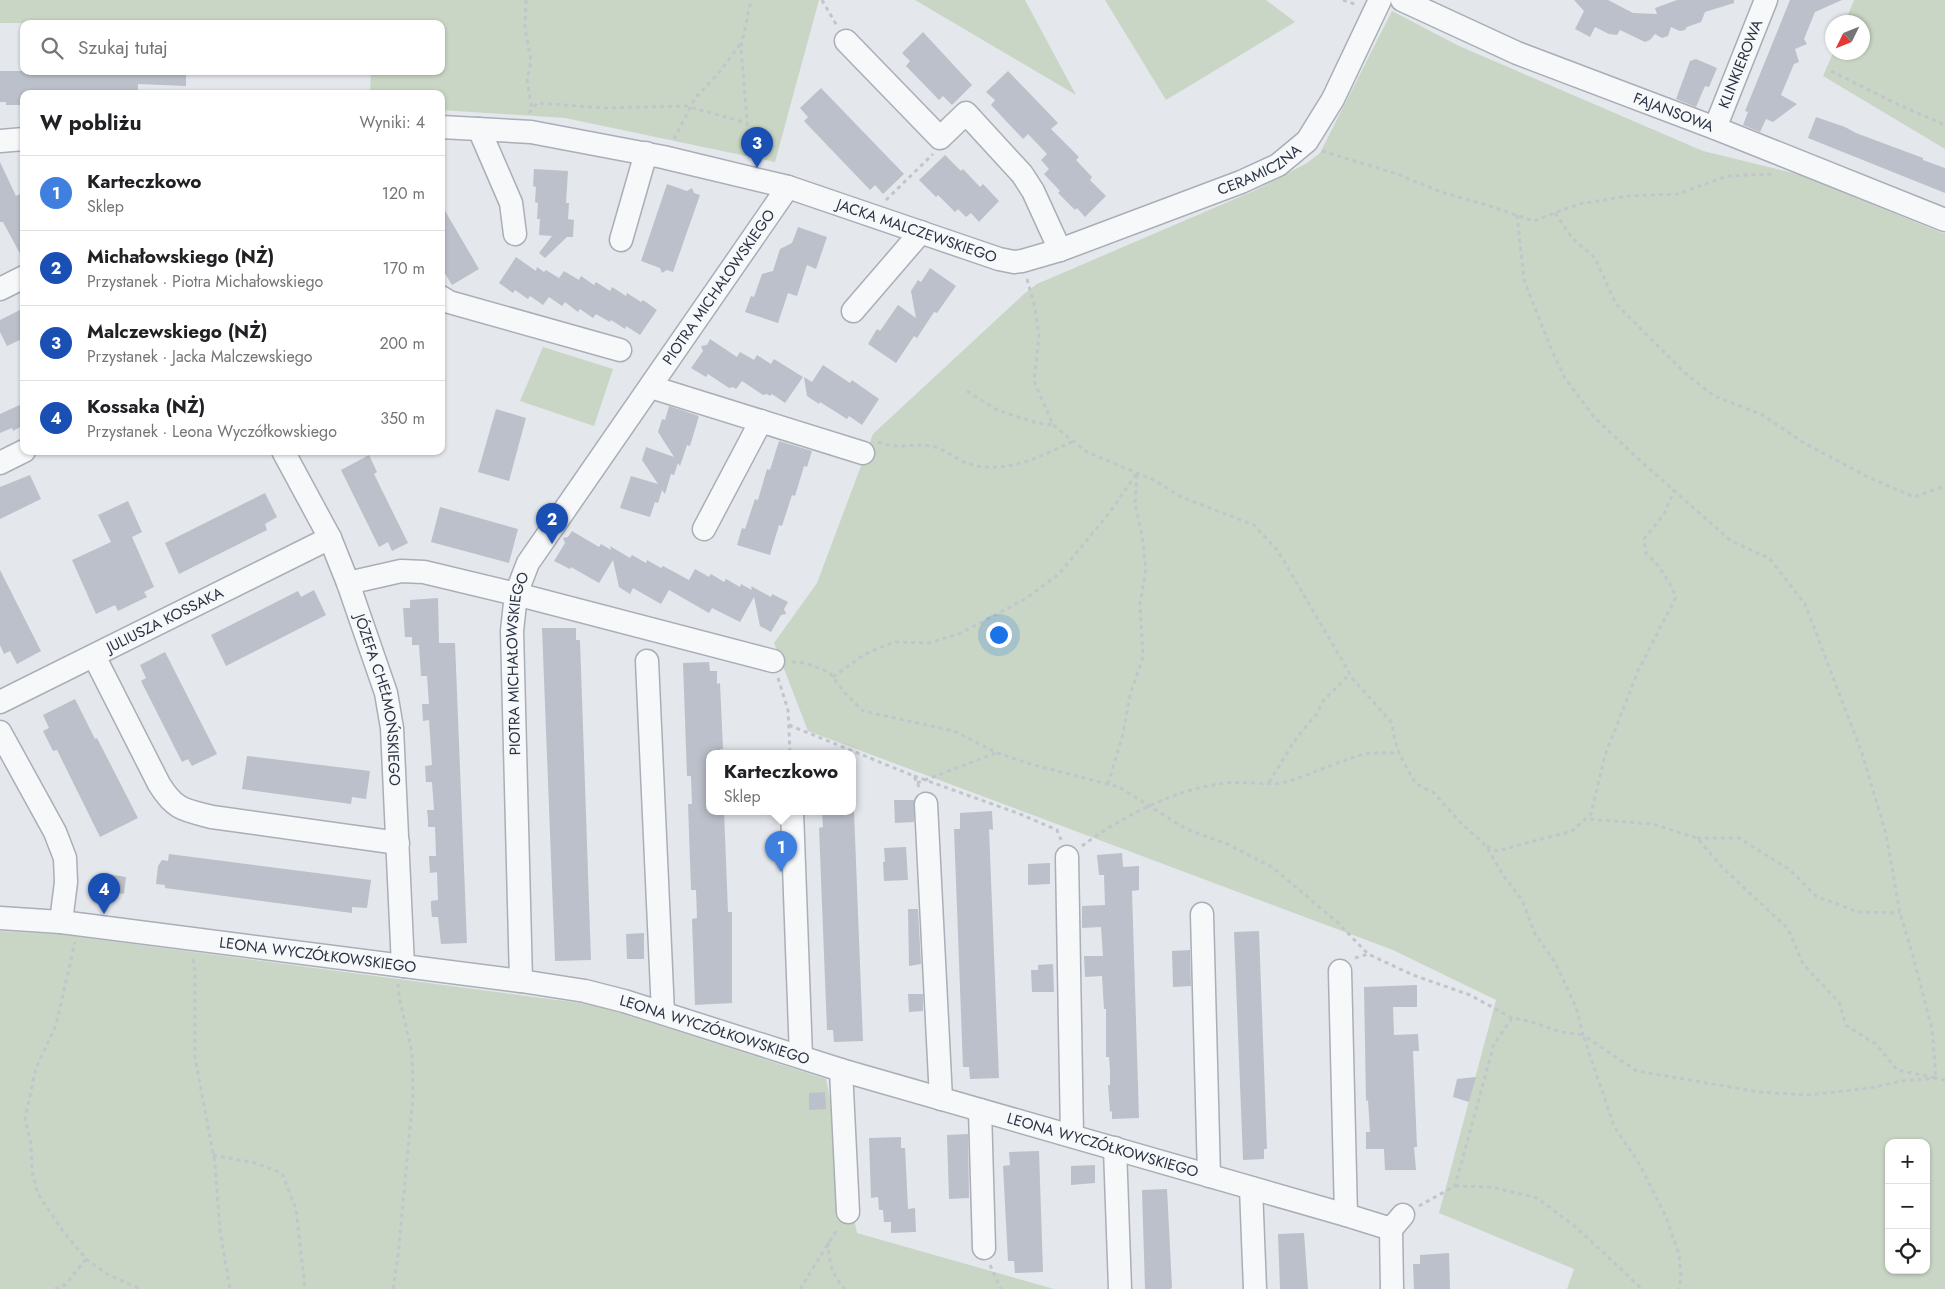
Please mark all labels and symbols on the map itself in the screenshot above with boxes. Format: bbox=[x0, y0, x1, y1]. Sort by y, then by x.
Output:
north arrow bbox=[1825, 15, 1870, 60]
street label: KLINKIEROWA bbox=[1713, 16, 1768, 112]
street label: FAJANSOWA bbox=[1630, 87, 1717, 138]
pin: 3 bbox=[741, 127, 773, 168]
street label: CERAMICZNA bbox=[1214, 139, 1306, 201]
street label: JACKA MALCZEWSKIEGO bbox=[832, 193, 1000, 269]
street label: PIOTRA MICHAŁOWSKIEGO bbox=[657, 205, 780, 369]
pin: 2 bbox=[536, 503, 568, 544]
street label: PIOTRA MICHAŁOWSKIEGO bbox=[500, 568, 535, 756]
street label: JULIUSZA KOSSAKA bbox=[101, 582, 227, 659]
street label: JÓZEFA CHEŁMOŃSKIEGO bbox=[348, 609, 406, 786]
your location bbox=[986, 622, 1012, 648]
pin: 1 bbox=[765, 831, 797, 872]
pin: 4 bbox=[88, 873, 120, 914]
street label: LEONA WYCZÓŁKOWSKIEGO bbox=[218, 931, 418, 978]
street label: LEONA WYCZÓŁKOWSKIEGO bbox=[617, 989, 813, 1070]
street label: LEONA WYCZÓŁKOWSKIEGO bbox=[1004, 1107, 1201, 1183]

